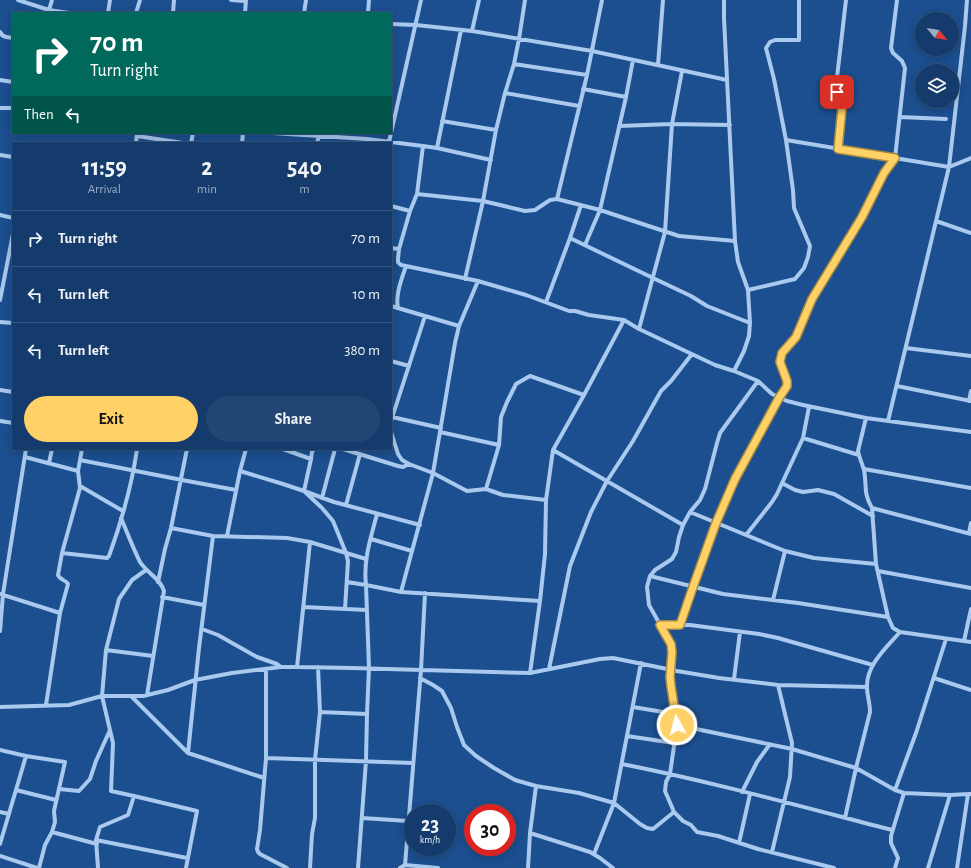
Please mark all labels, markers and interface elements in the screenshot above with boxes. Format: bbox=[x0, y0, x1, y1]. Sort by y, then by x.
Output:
north arrow bbox=[915, 12, 959, 56]
map controls bbox=[915, 12, 959, 108]
icon: right bbox=[24, 28, 76, 80]
text: 70 m bbox=[90, 29, 144, 57]
text: Turn right bbox=[90, 62, 159, 80]
button: layers bbox=[915, 64, 959, 108]
pin bbox=[820, 75, 854, 109]
icon: arrive bbox=[826, 81, 848, 103]
icon: left bbox=[62, 104, 84, 126]
text: Then bbox=[24, 107, 54, 122]
text: 11:59 bbox=[82, 156, 127, 180]
text: 2 bbox=[201, 156, 213, 180]
text: 540 bbox=[287, 156, 322, 180]
text: Arrival bbox=[88, 183, 121, 196]
text: min bbox=[197, 183, 217, 196]
text: m bbox=[299, 183, 310, 196]
icon: right bbox=[24, 228, 46, 250]
text: Turn right bbox=[58, 231, 117, 246]
text: 70 m bbox=[351, 231, 380, 246]
icon: left bbox=[24, 284, 46, 306]
text: Turn left bbox=[58, 287, 109, 302]
text: 10 m bbox=[352, 287, 380, 302]
icon: left bbox=[24, 340, 46, 362]
text: Turn left bbox=[58, 343, 109, 358]
text: 380 m bbox=[344, 343, 380, 358]
button: Exit bbox=[24, 396, 198, 442]
button: Share bbox=[206, 396, 380, 442]
position arrow bbox=[656, 704, 698, 746]
speed limit sign: 30 bbox=[464, 804, 516, 856]
text: 23 bbox=[421, 815, 439, 835]
text: km/h bbox=[420, 835, 440, 845]

